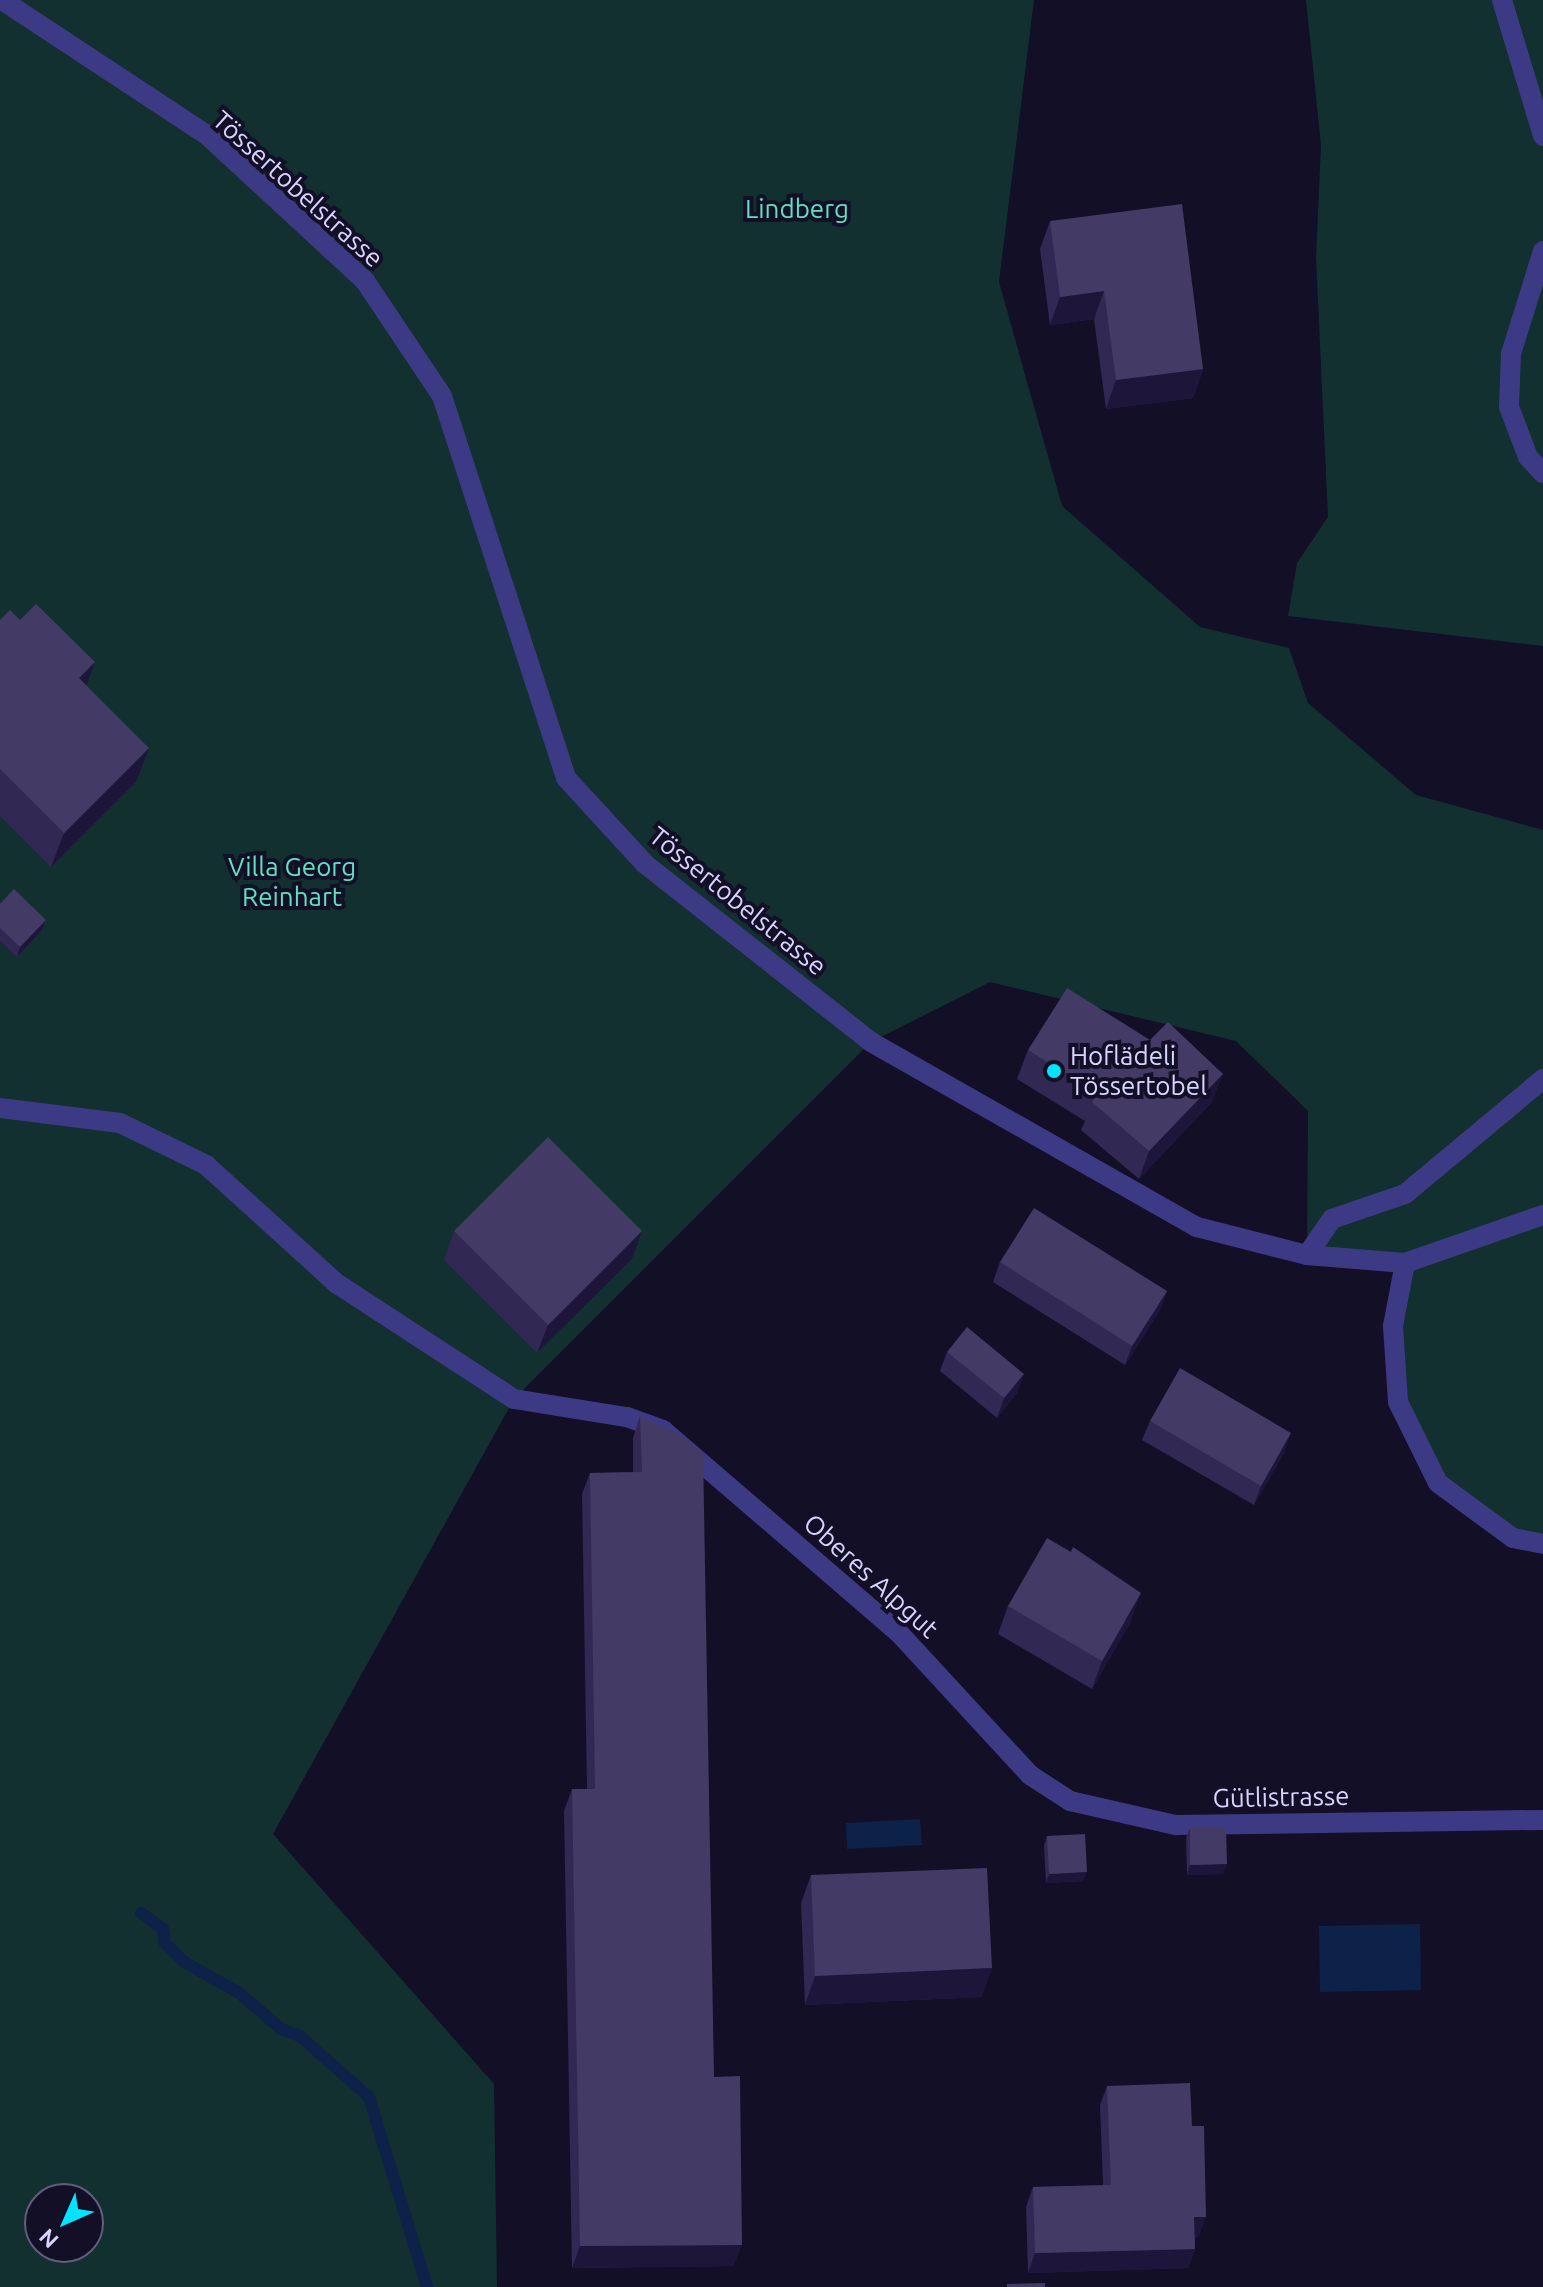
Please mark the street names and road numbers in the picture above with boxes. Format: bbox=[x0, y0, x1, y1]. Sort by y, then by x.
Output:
street label: Tössertobelstrasse bbox=[206, 104, 390, 274]
street label: Tössertobelstrasse bbox=[643, 820, 833, 982]
street label: Oberes Alpgut bbox=[797, 1508, 945, 1644]
street label: Gütlistrasse bbox=[1212, 1780, 1350, 1814]

